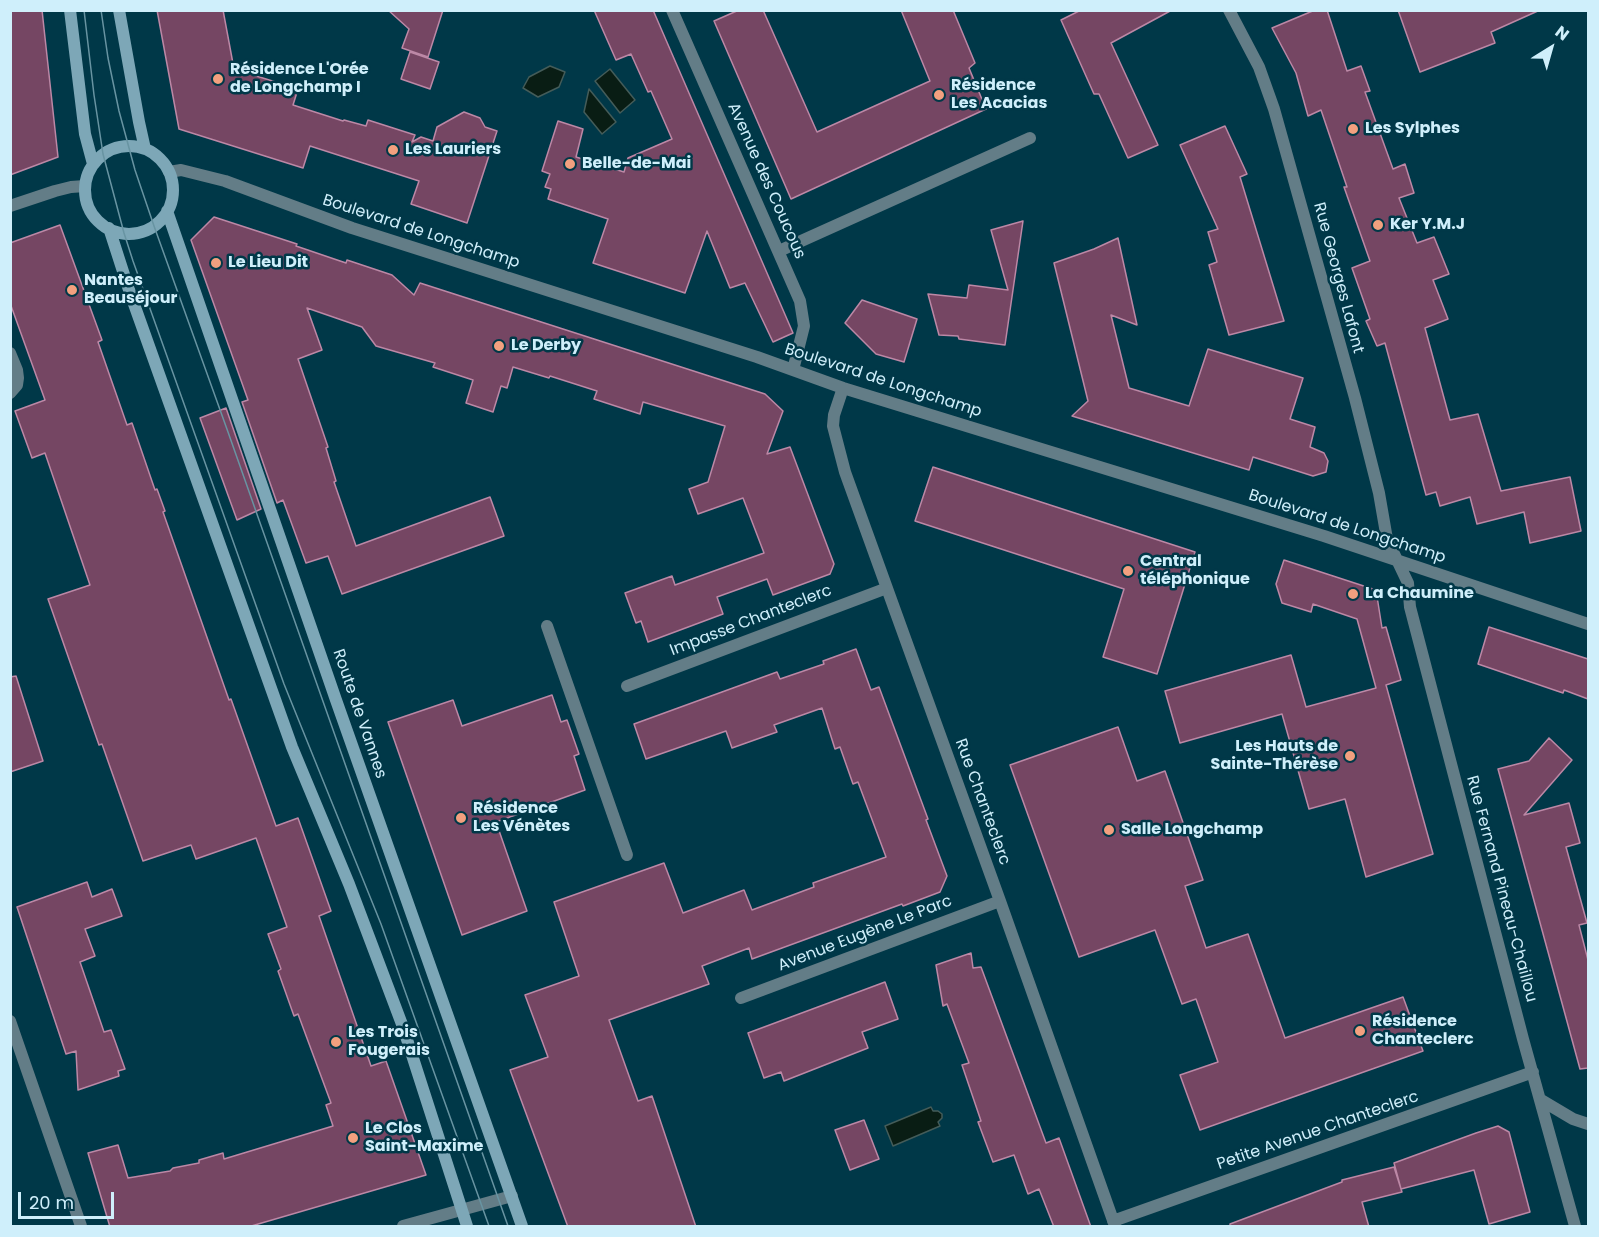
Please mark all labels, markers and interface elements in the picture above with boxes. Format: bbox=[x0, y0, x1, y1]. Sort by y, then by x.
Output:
north arrow bbox=[1521, 18, 1581, 78]
text: N bbox=[1550, 20, 1574, 46]
place label: Résidence L'Orée de Longchamp I bbox=[230, 60, 369, 98]
marker: Résidence L'Orée de Longchamp I bbox=[211, 72, 225, 86]
place label: Résidence Les Acacias bbox=[951, 76, 1047, 114]
marker: Résidence Les Acacias bbox=[932, 88, 946, 102]
street label: Avenue des Coucous bbox=[723, 100, 809, 262]
place label: Les Sylphes bbox=[1365, 119, 1460, 139]
marker: Les Sylphes bbox=[1346, 122, 1360, 136]
place label: Les Lauriers bbox=[405, 140, 501, 160]
marker: Les Lauriers bbox=[386, 143, 400, 157]
place label: Belle-de-Mai bbox=[582, 154, 691, 174]
marker: Belle-de-Mai bbox=[563, 157, 577, 171]
street label: Boulevard de Longchamp bbox=[320, 191, 522, 273]
street label: Rue Georges Lafont bbox=[1309, 200, 1367, 356]
place label: Ker Y.M.J bbox=[1390, 215, 1465, 235]
marker: Ker Y.M.J bbox=[1371, 218, 1385, 232]
place label: Le Lieu Dit bbox=[228, 253, 308, 273]
marker: Le Lieu Dit bbox=[209, 256, 223, 270]
place label: Nantes Beauséjour bbox=[84, 271, 177, 309]
marker: Nantes Beauséjour bbox=[65, 283, 79, 297]
place label: Le Derby bbox=[511, 336, 581, 356]
marker: Le Derby bbox=[492, 339, 506, 353]
street label: Boulevard de Longchamp bbox=[782, 340, 984, 422]
street label: Boulevard de Longchamp bbox=[1246, 486, 1448, 568]
place label: Central téléphonique bbox=[1140, 552, 1250, 590]
marker: Central téléphonique bbox=[1121, 564, 1135, 578]
street label: Impasse Chanteclerc bbox=[667, 581, 835, 661]
place label: La Chaumine bbox=[1365, 584, 1474, 604]
marker: La Chaumine bbox=[1346, 587, 1360, 601]
street label: Route de Vannes bbox=[328, 647, 390, 781]
street label: Rue Chanteclerc bbox=[950, 736, 1014, 868]
place label: Les Hauts de Sainte-Thérèse bbox=[1211, 737, 1338, 775]
marker: Les Hauts de Sainte-Thérèse bbox=[1343, 749, 1357, 763]
street label: Rue Fernand Pineau-Chaillou bbox=[1462, 774, 1540, 1004]
place label: Résidence Les Vénètes bbox=[473, 799, 570, 837]
marker: Résidence Les Vénètes bbox=[454, 811, 468, 825]
place label: Salle Longchamp bbox=[1121, 820, 1263, 840]
marker: Salle Longchamp bbox=[1102, 823, 1116, 837]
street label: Avenue Eugène Le Parc bbox=[775, 892, 955, 976]
place label: Résidence Chanteclerc bbox=[1372, 1012, 1474, 1050]
place label: Les Trois Fougerais bbox=[348, 1023, 430, 1061]
marker: Résidence Chanteclerc bbox=[1353, 1024, 1367, 1038]
marker: Les Trois Fougerais bbox=[329, 1035, 343, 1049]
street label: Petite Avenue Chanteclerc bbox=[1215, 1087, 1421, 1175]
place label: Le Clos Saint-Maxime bbox=[365, 1119, 483, 1157]
marker: Le Clos Saint-Maxime bbox=[346, 1131, 360, 1145]
scale bar bbox=[21, 1180, 117, 1218]
text: 20 m bbox=[29, 1190, 74, 1215]

